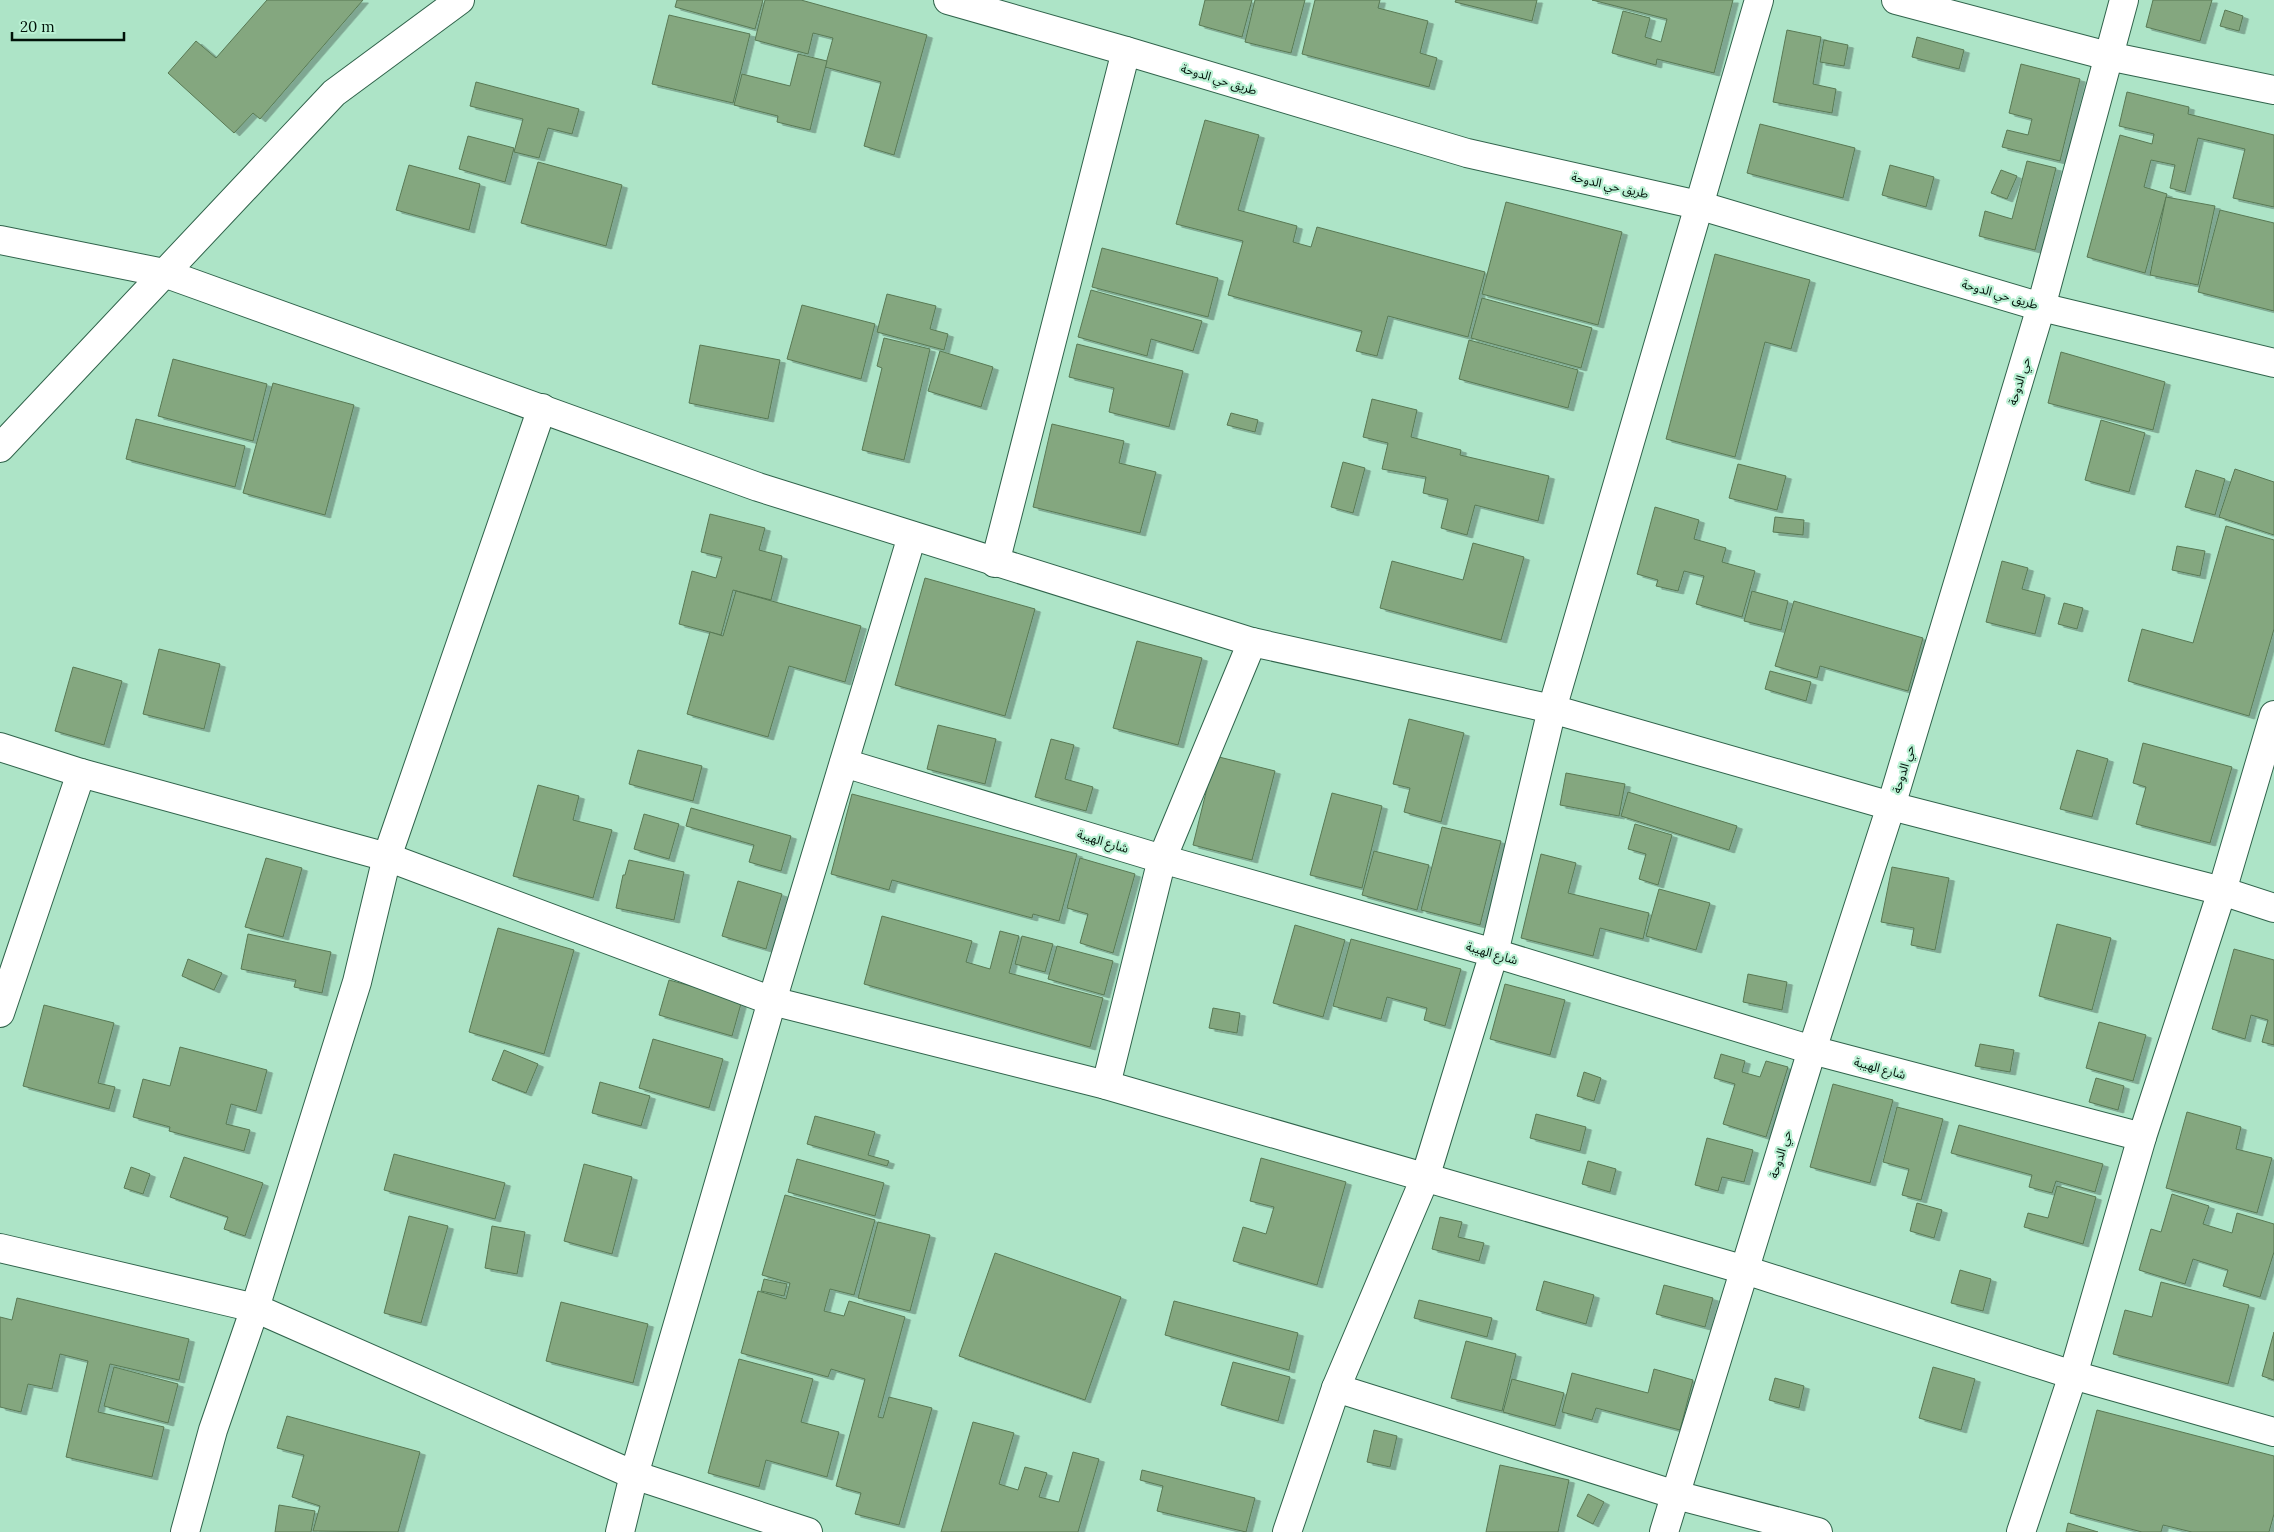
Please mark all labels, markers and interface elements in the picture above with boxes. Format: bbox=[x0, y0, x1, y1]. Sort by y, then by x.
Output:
scale bar bbox=[12, 10, 125, 42]
text: 20 m bbox=[20, 17, 55, 36]
street label: طريق حي الدوحة bbox=[1178, 60, 1259, 100]
street label: طريق حي الدوحة bbox=[1569, 169, 1650, 204]
street label: طريق حي الدوحة bbox=[1959, 276, 2040, 315]
street label: حي الدوحة bbox=[2005, 355, 2036, 408]
street label: حي الدوحة bbox=[1889, 743, 1920, 796]
street label: شارع الهيبة bbox=[1075, 826, 1131, 858]
street label: شارع الهيبة bbox=[1464, 938, 1520, 969]
street label: شارع الهيبة bbox=[1852, 1054, 1908, 1084]
street label: حي الدوحة bbox=[1766, 1128, 1797, 1181]

